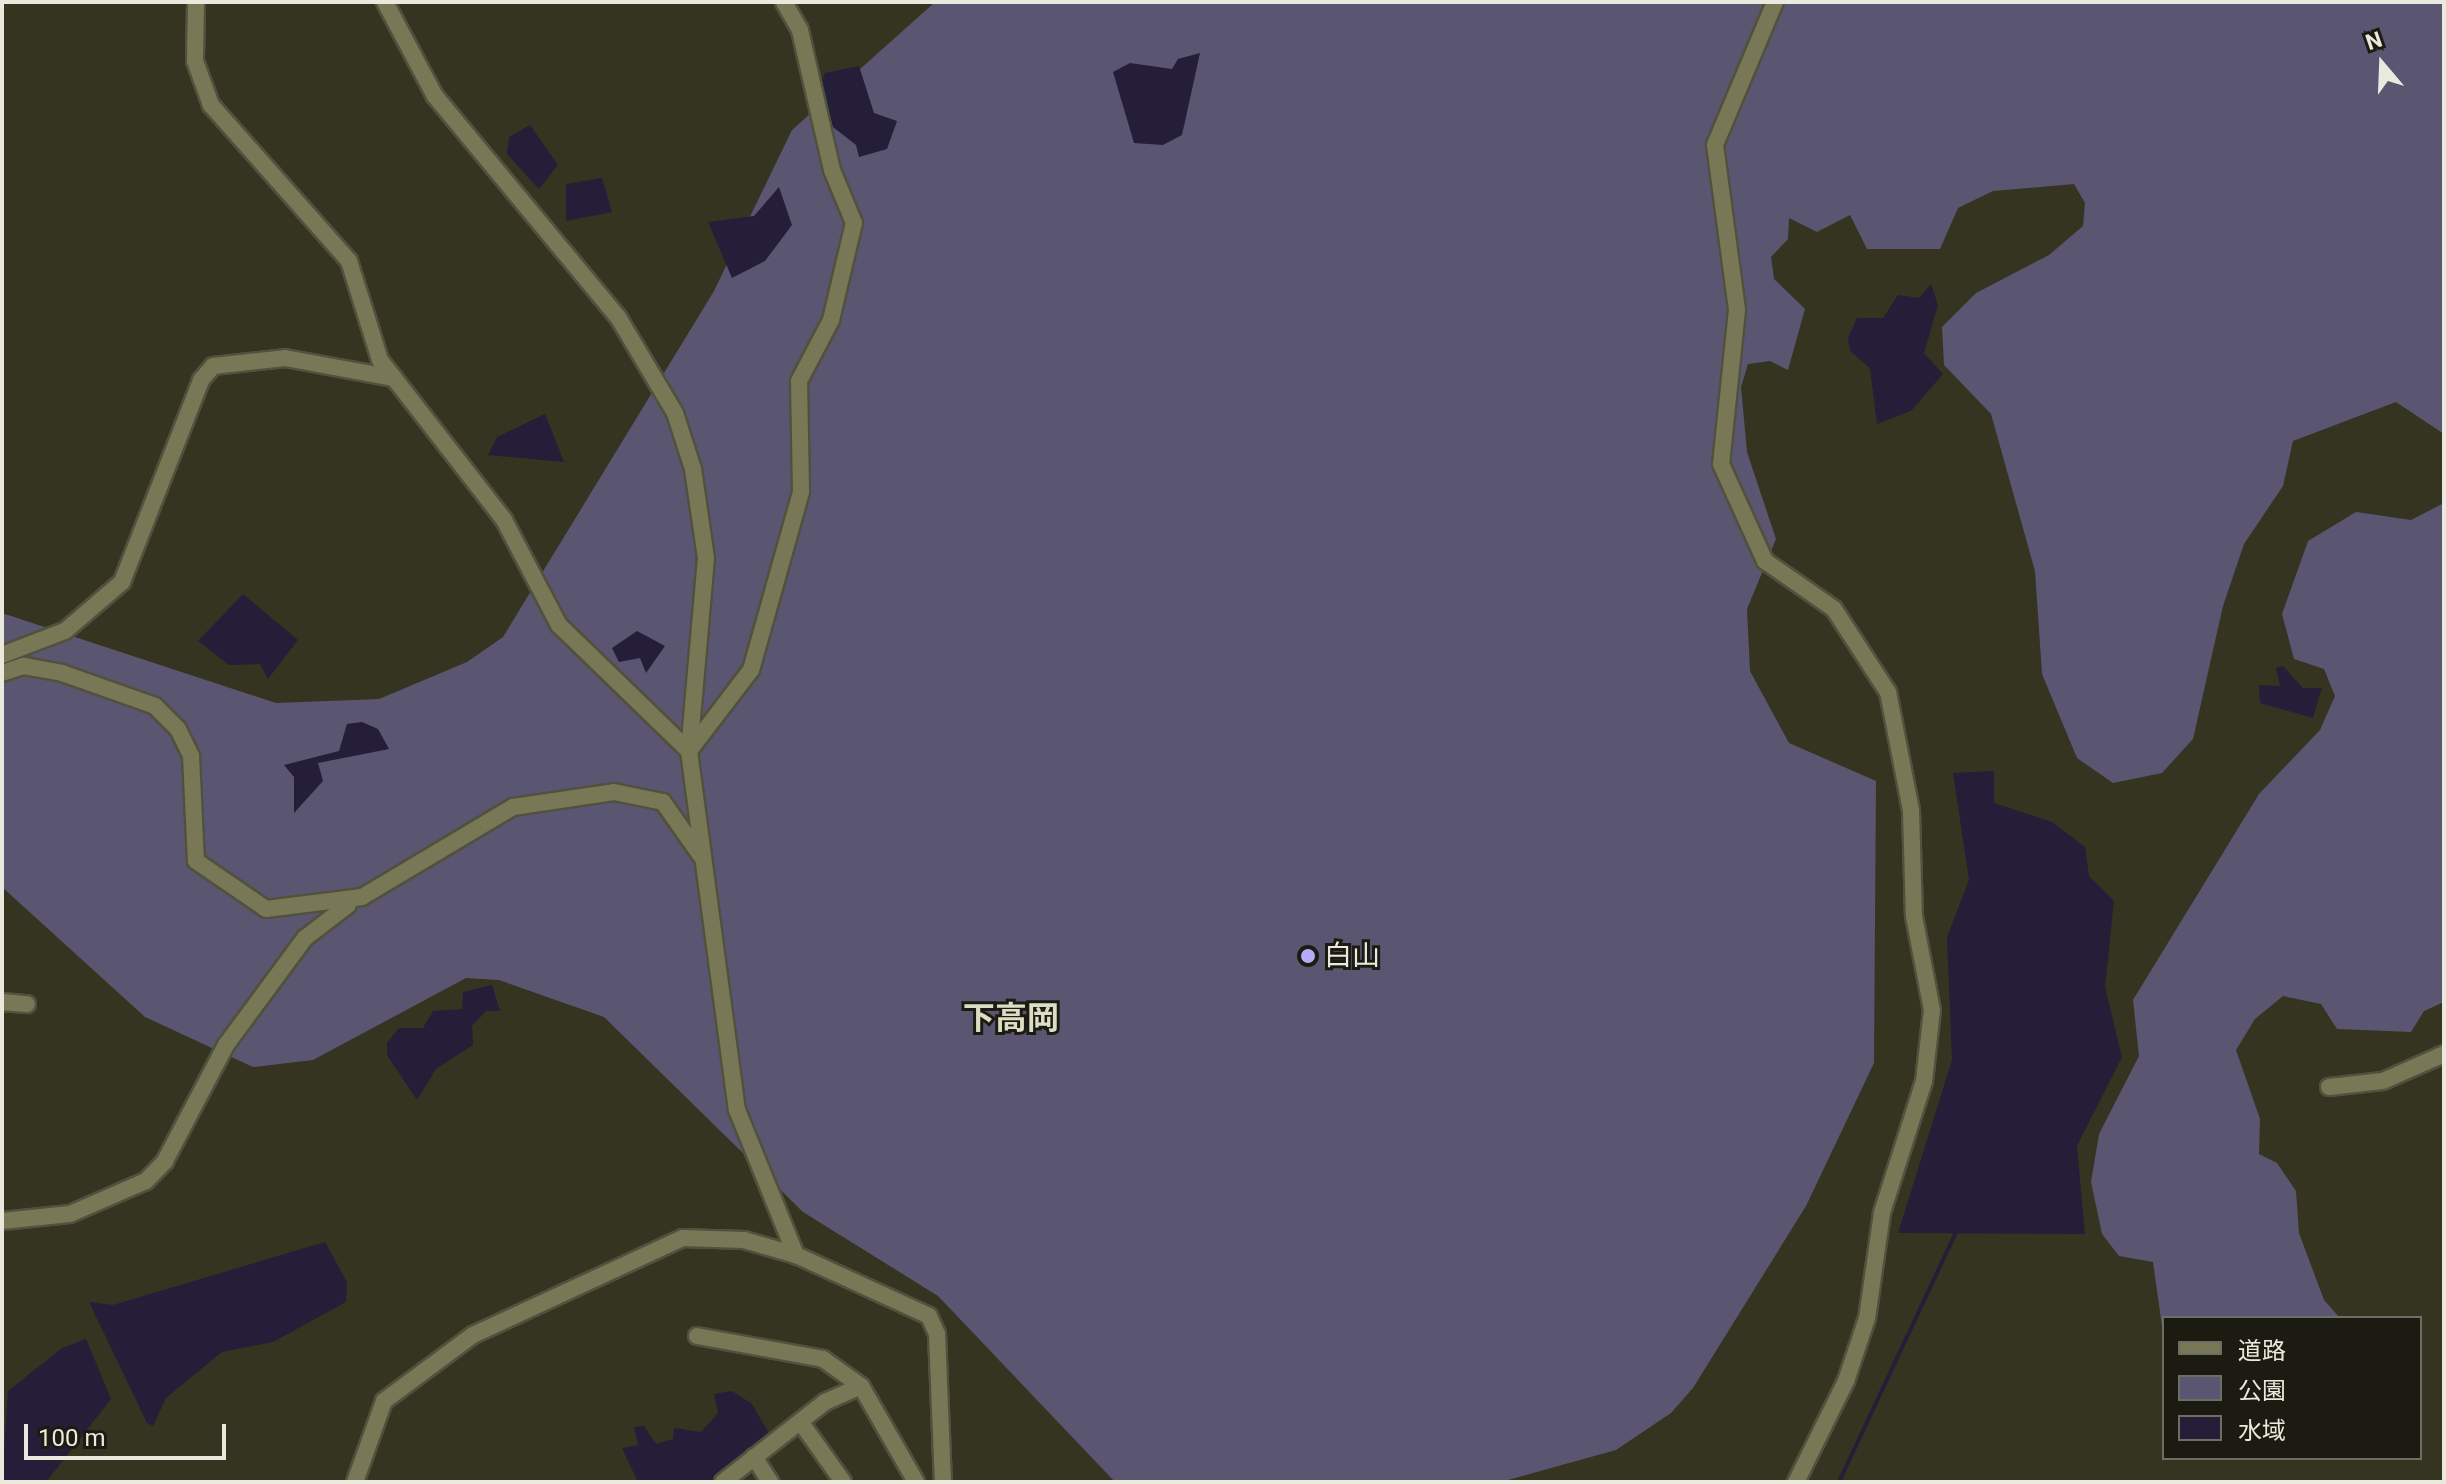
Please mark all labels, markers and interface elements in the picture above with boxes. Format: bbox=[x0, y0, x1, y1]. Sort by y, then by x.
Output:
north arrow bbox=[2342, 24, 2422, 104]
text: N bbox=[2363, 26, 2385, 55]
place label: 白山 bbox=[1324, 939, 1380, 973]
marker: 白山 bbox=[1299, 947, 1317, 965]
district label: 下高岡 bbox=[963, 999, 1059, 1037]
legend bbox=[2162, 1316, 2422, 1460]
text: 道路 bbox=[2238, 1337, 2286, 1365]
text: 公園 bbox=[2238, 1377, 2286, 1405]
scale bar bbox=[28, 1408, 230, 1458]
text: 水域 bbox=[2238, 1417, 2286, 1445]
text: 100 m bbox=[38, 1424, 105, 1452]

